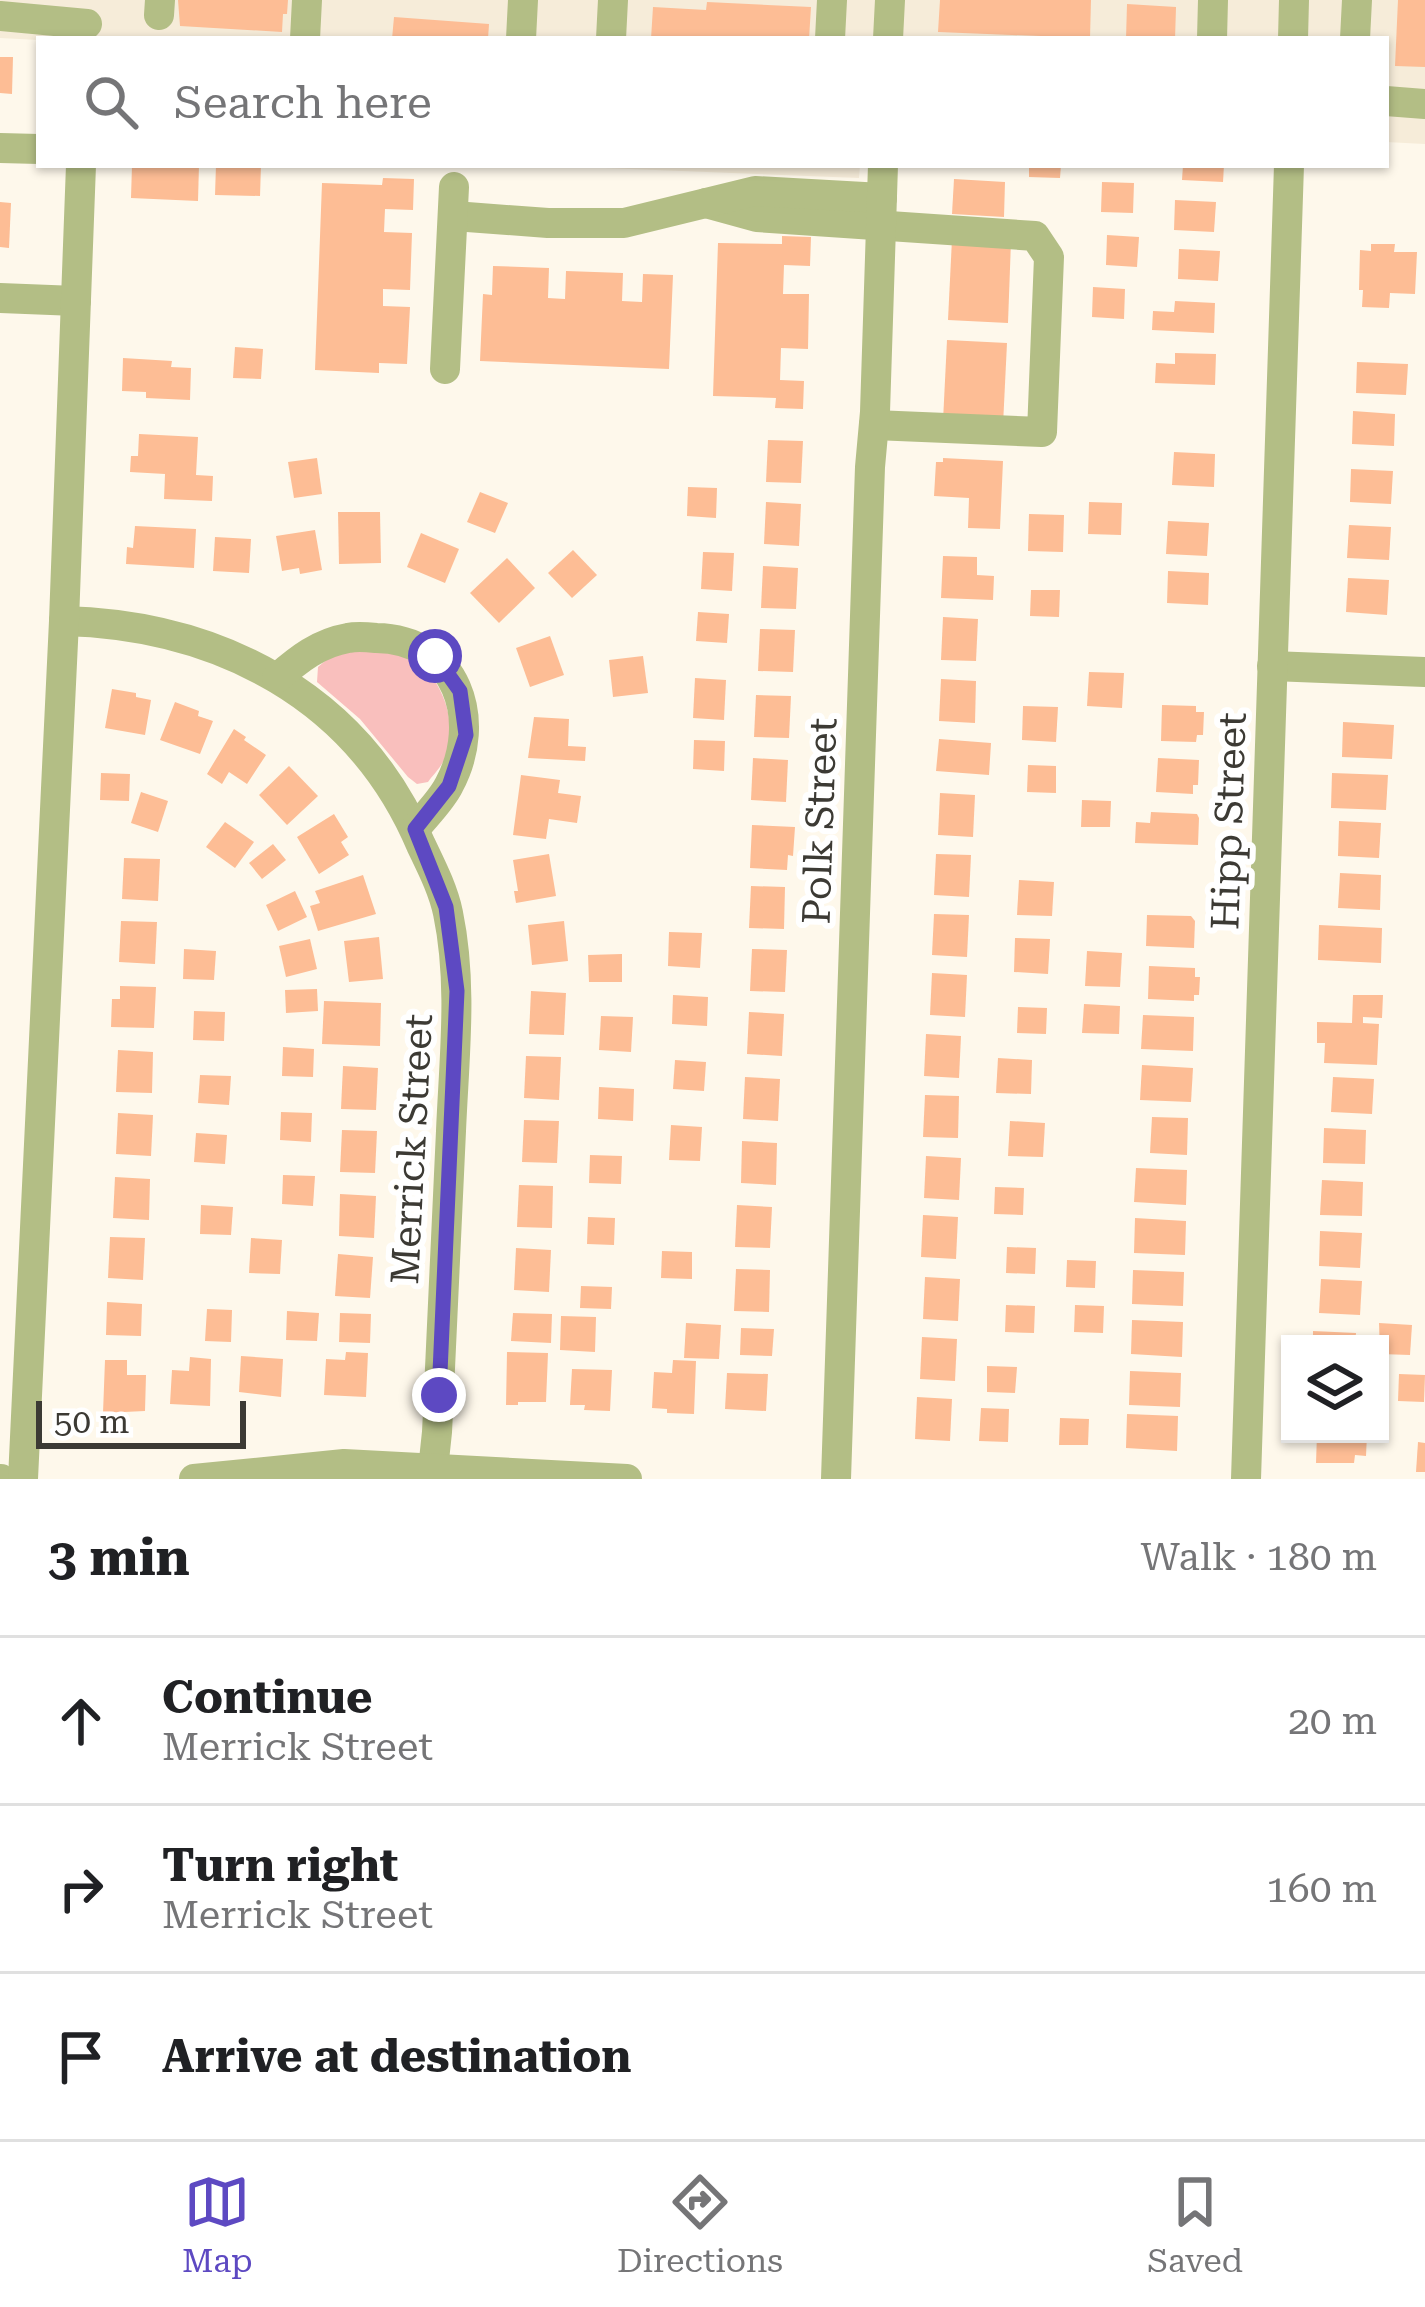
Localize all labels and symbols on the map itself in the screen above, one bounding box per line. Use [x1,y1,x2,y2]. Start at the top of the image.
route start [408,629,462,683]
street label: Hipp Street [1202,711,1256,931]
street label: Polk Street [793,717,847,925]
street label: Merrick Street [382,1013,442,1286]
route end [412,1368,466,1422]
scale bar [36,1395,246,1448]

